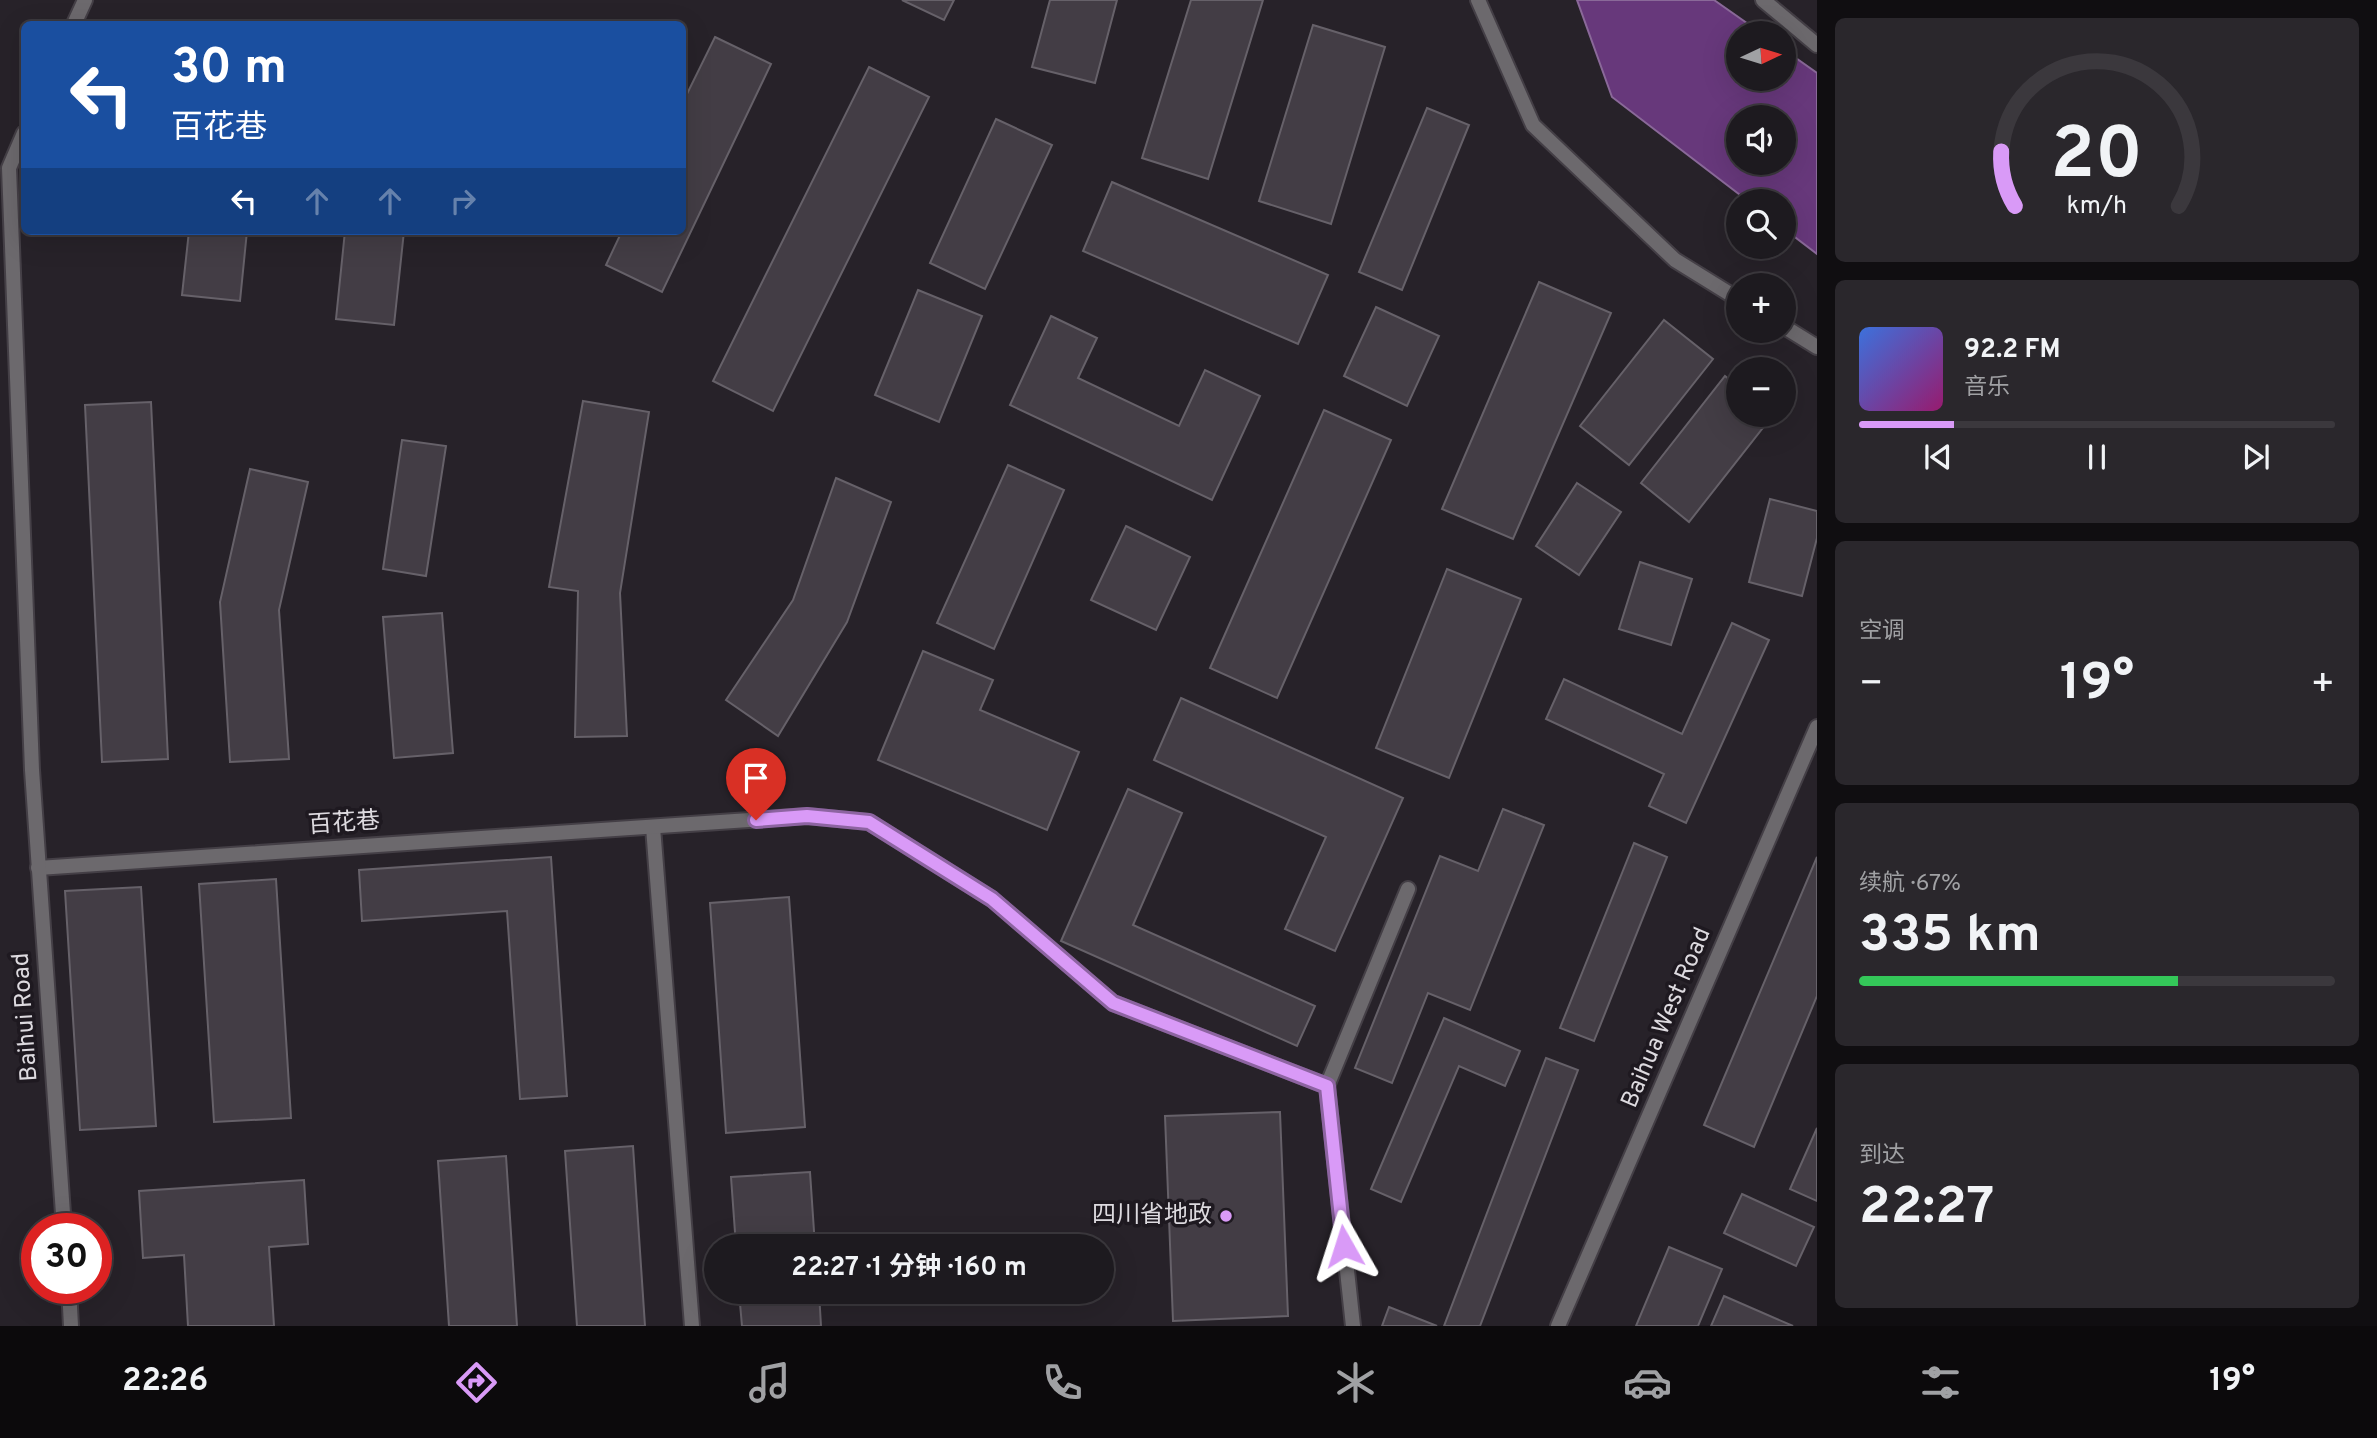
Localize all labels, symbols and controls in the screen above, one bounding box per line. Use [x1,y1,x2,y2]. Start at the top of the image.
north arrow [1726,21,1796,91]
map controls [1726,21,1796,427]
text: 30 m [171,39,287,101]
icon: left [56,49,147,140]
button: sound [1726,105,1796,175]
text: 百花巷 [171,109,267,149]
text: 20 [2051,112,2143,204]
icon: left [225,182,263,220]
icon: ahead [298,182,336,220]
icon: ahead [371,182,409,220]
icon: right [444,182,482,220]
button: search [1726,189,1796,259]
text: km/h [2067,191,2127,223]
button: + [1726,273,1796,343]
text: 92.2 FM [1964,334,2061,367]
button: − [1726,357,1796,427]
text: 音乐 [1964,374,2010,403]
icon: previous [1919,438,1957,476]
icon: pause [2078,438,2116,476]
icon: next [2237,438,2275,476]
text: 空调 [1859,618,1905,647]
text: 19° [2060,652,2134,718]
text: − [1859,661,1884,710]
text: + [2310,661,2335,710]
pin [726,748,786,820]
icon: arrive [737,759,775,797]
street label: 百花巷 [307,807,381,841]
text: 续航 · 67% [1859,870,1961,899]
text: 335 km [1859,904,2041,970]
street label: Baihua West Road [1615,923,1719,1113]
street label: Baihui Road [7,952,45,1082]
text: 到达 [1859,1142,1905,1171]
text: 22:27 [1859,1176,1994,1242]
place label: 四川省地政 [1092,1201,1212,1231]
marker: 四川省地政 [1218,1208,1234,1224]
position arrow [1307,1209,1381,1283]
speed limit sign: 30 [21,1213,112,1304]
text: 22:27 · 1 分钟 · 160 m [791,1252,1027,1285]
icon: directions [452,1358,501,1407]
icon: music [745,1358,794,1407]
icon: phone [1038,1358,1087,1407]
icon: climate [1331,1358,1380,1407]
icon: car [1623,1358,1672,1407]
icon: filters [1916,1358,1965,1407]
text: 22:26 [122,1362,208,1402]
text: 19° [2209,1362,2255,1402]

